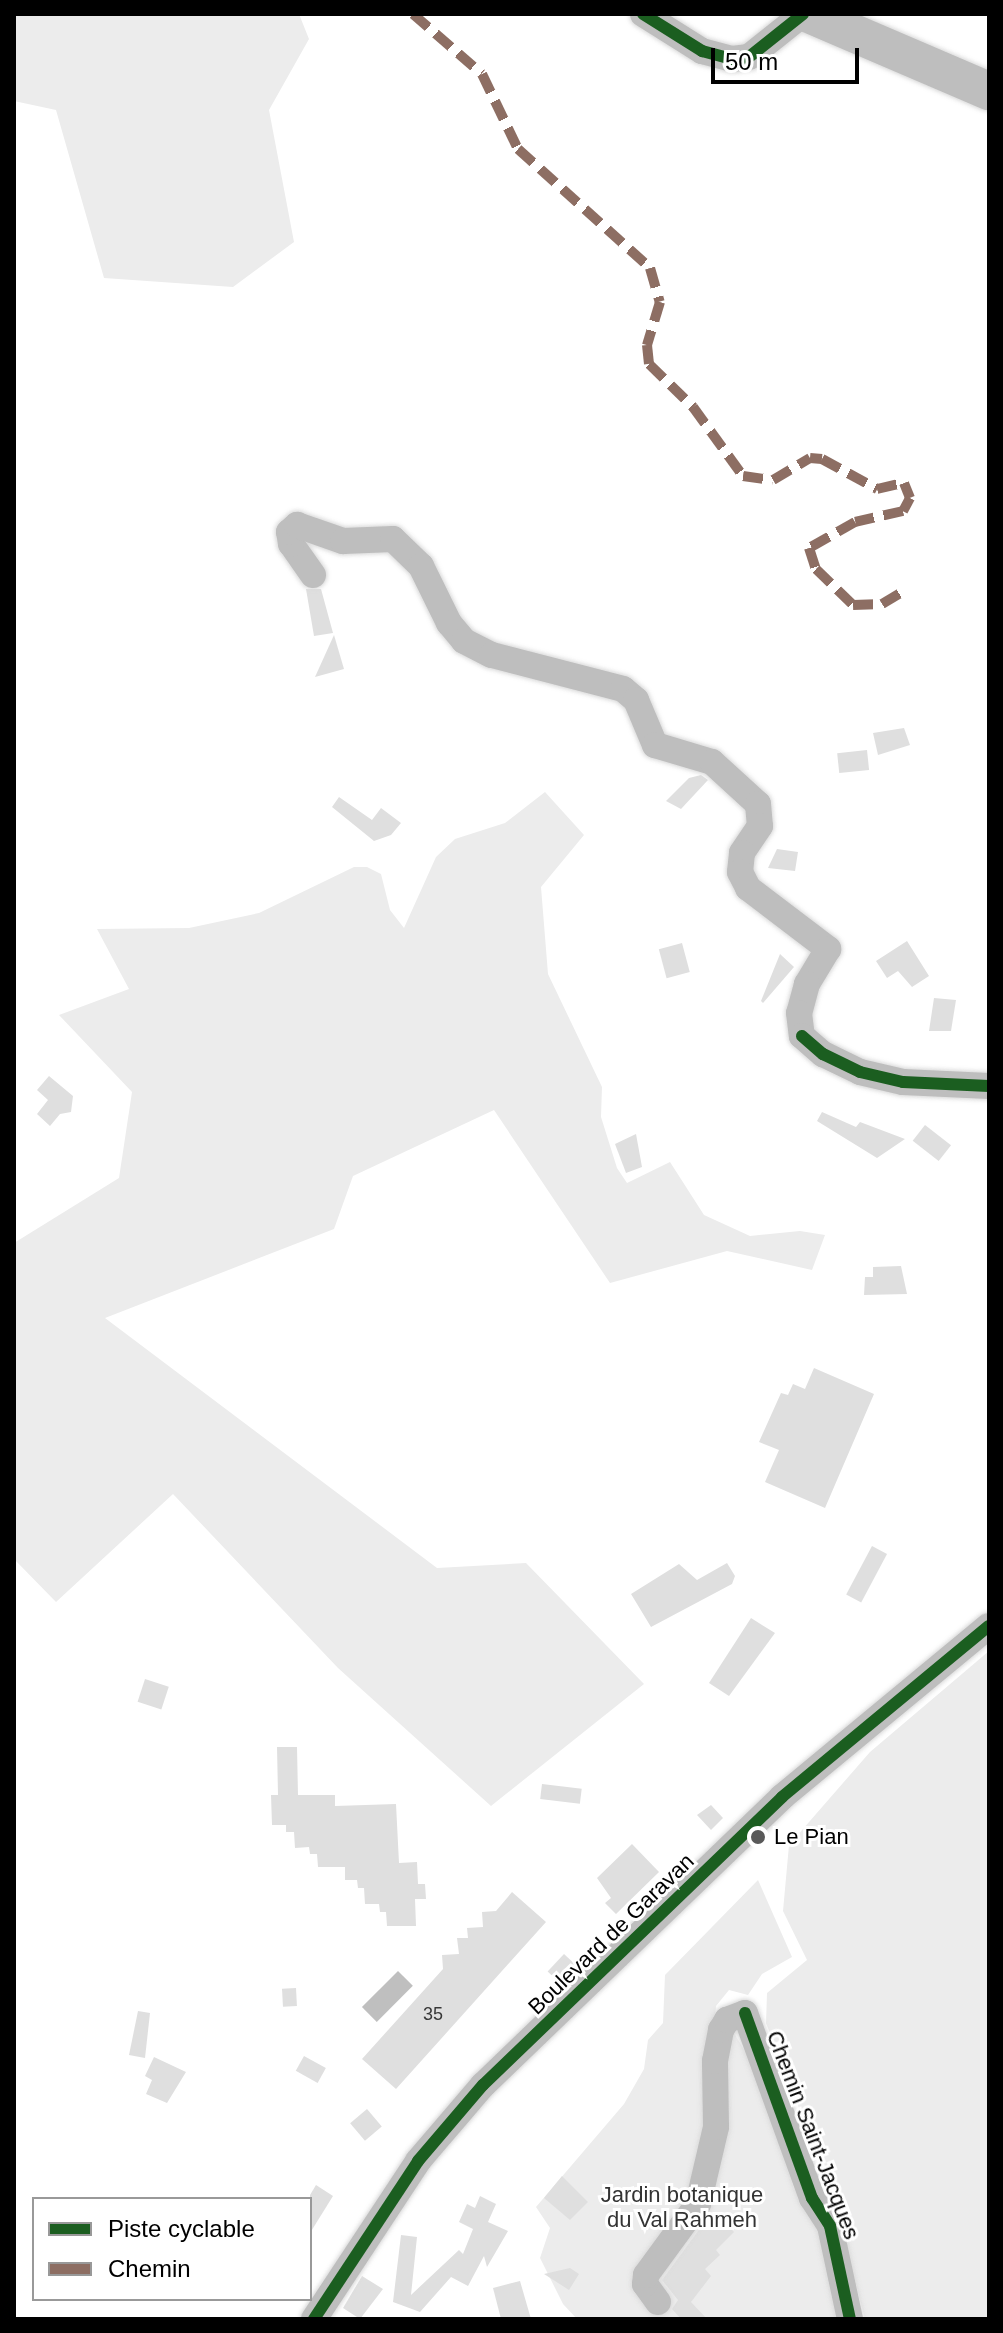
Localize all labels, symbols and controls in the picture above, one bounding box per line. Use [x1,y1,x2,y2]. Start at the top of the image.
scale bar [715,32,863,82]
text: 50 m [725,48,778,75]
place label: Le Pian [774,1824,849,1850]
marker: Le Pian [749,1828,767,1846]
street label: Boulevard de Garavan [523,1848,699,2020]
house number: 35 [423,2003,443,2025]
street label: Chemin Saint-Jacques [761,2027,865,2243]
park label: Jardin botanique du Val Rahmeh [601,2181,763,2232]
legend [32,2197,312,2301]
text: Piste cyclable [108,2215,255,2242]
text: Chemin [108,2255,191,2282]

